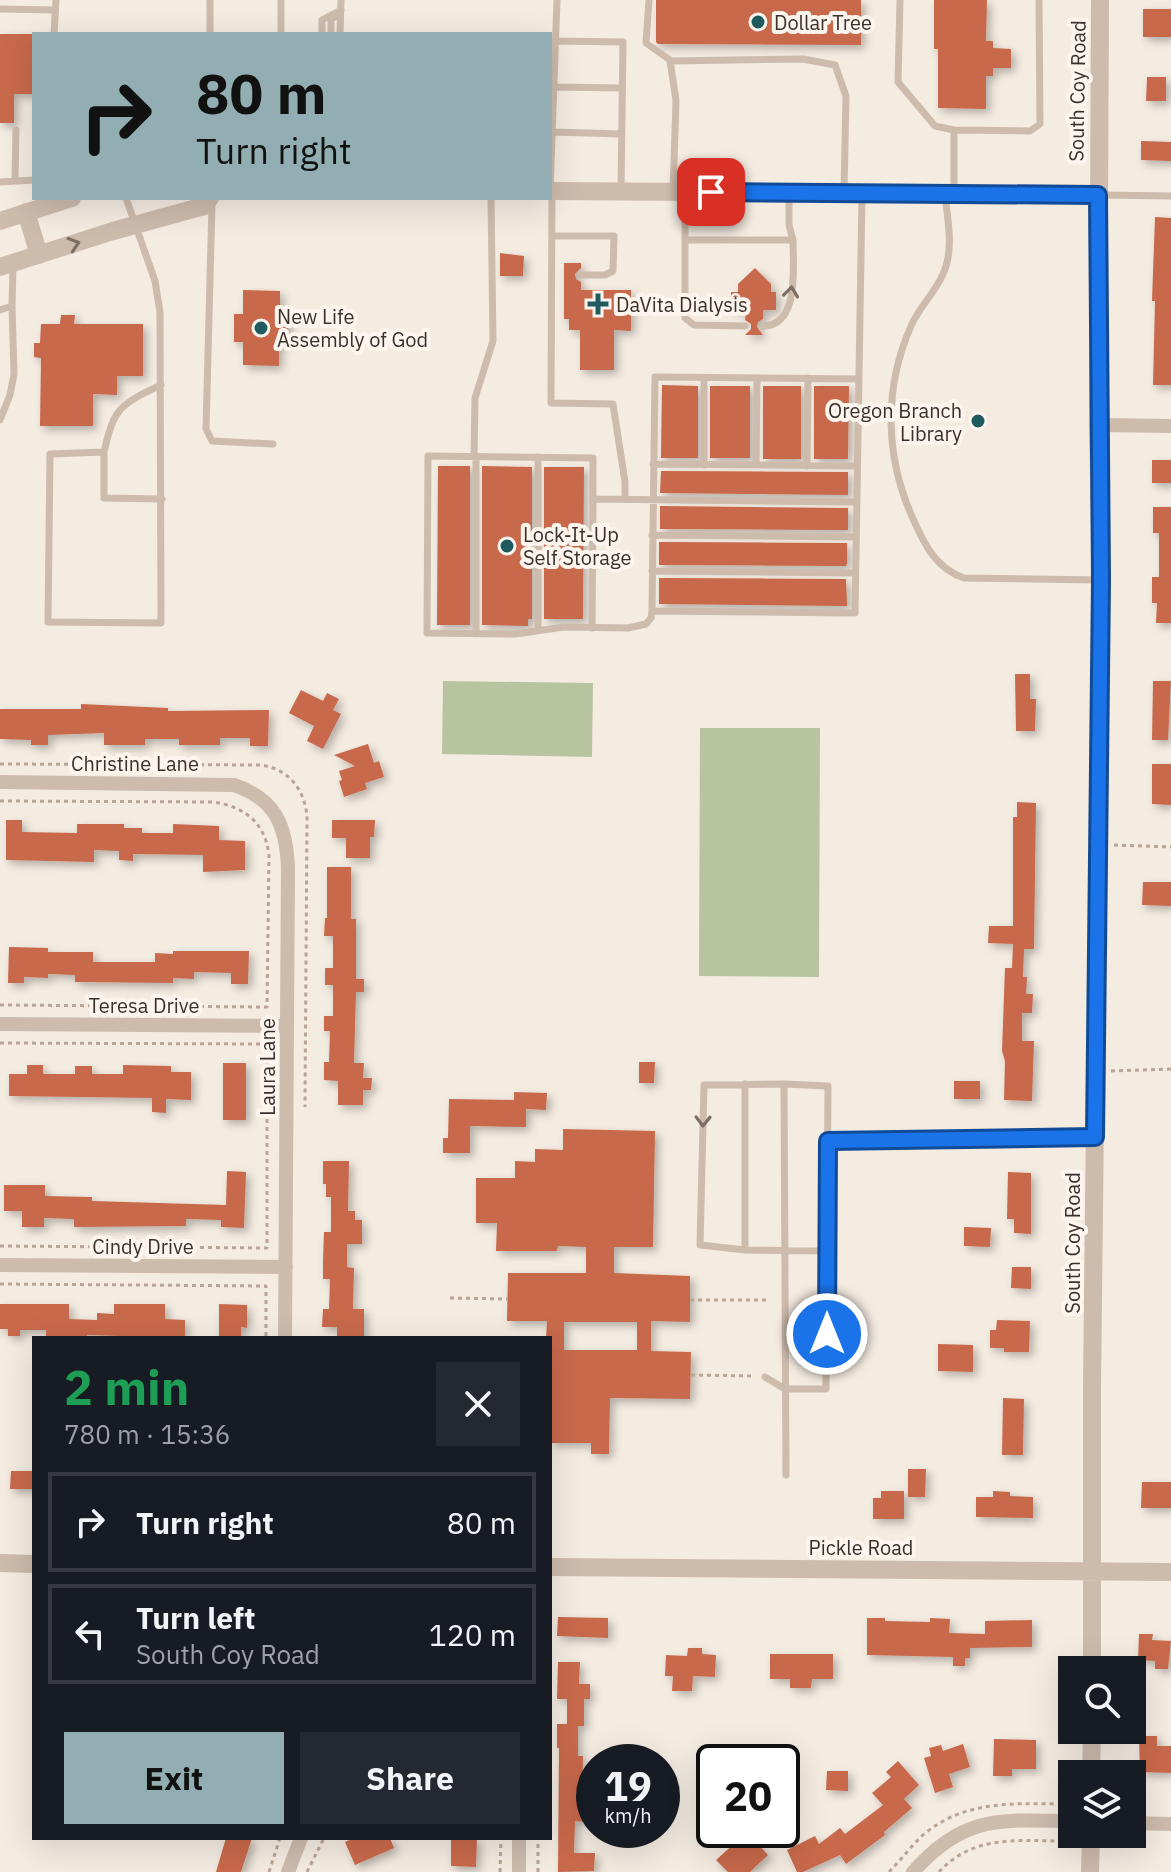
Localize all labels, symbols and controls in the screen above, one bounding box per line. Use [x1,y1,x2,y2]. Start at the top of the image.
place label: Dollar Tree [774,9,872,36]
marker: Dollar Tree [749,13,767,31]
street label: South Coy Road [1062,20,1092,162]
text: 80 m [196,57,326,129]
icon: right [64,64,168,168]
text: Turn right [196,127,352,174]
pin [677,158,745,226]
icon: arrive [689,170,733,214]
one-way arrow [67,237,81,253]
one-way arrow [782,285,799,298]
place label: DaVita Dialysis [616,291,748,318]
marker: DaVita Dialysis [587,293,609,315]
place label: New Life Assembly of God [277,303,428,353]
marker: New Life Assembly of God [252,319,270,337]
place label: Oregon Branch Library [828,397,962,447]
marker: Oregon Branch Library [969,412,987,430]
place label: Lock-It-Up Self Storage [523,521,631,571]
marker: Lock-It-Up Self Storage [498,537,516,555]
street label: Christine Lane [71,750,199,777]
street label: Teresa Drive [89,992,199,1019]
street label: Laura Lane [254,1018,281,1116]
one-way arrow [694,1115,712,1128]
street label: South Coy Road [1059,1172,1086,1314]
street label: Cindy Drive [92,1233,194,1260]
position arrow [785,1292,869,1376]
text: 2 min [64,1356,189,1418]
button: close [436,1362,520,1446]
text: 780 m · 15:36 [64,1417,230,1451]
icon: right [68,1500,112,1544]
text: Turn right [136,1503,274,1542]
text: 80 m [447,1503,516,1542]
street label: Pickle Road [809,1534,913,1561]
text: Turn left [136,1598,255,1637]
icon: left [68,1612,112,1656]
text: 120 m [429,1615,516,1654]
text: South Coy Road [136,1637,320,1671]
map controls [1058,1656,1146,1848]
button: search [1058,1656,1146,1744]
button: Exit [64,1732,284,1824]
button: Share [300,1732,520,1824]
speed limit sign: 20 [696,1744,800,1848]
text: 19 [604,1760,652,1812]
button: layers [1058,1760,1146,1848]
text: km/h [604,1802,652,1829]

